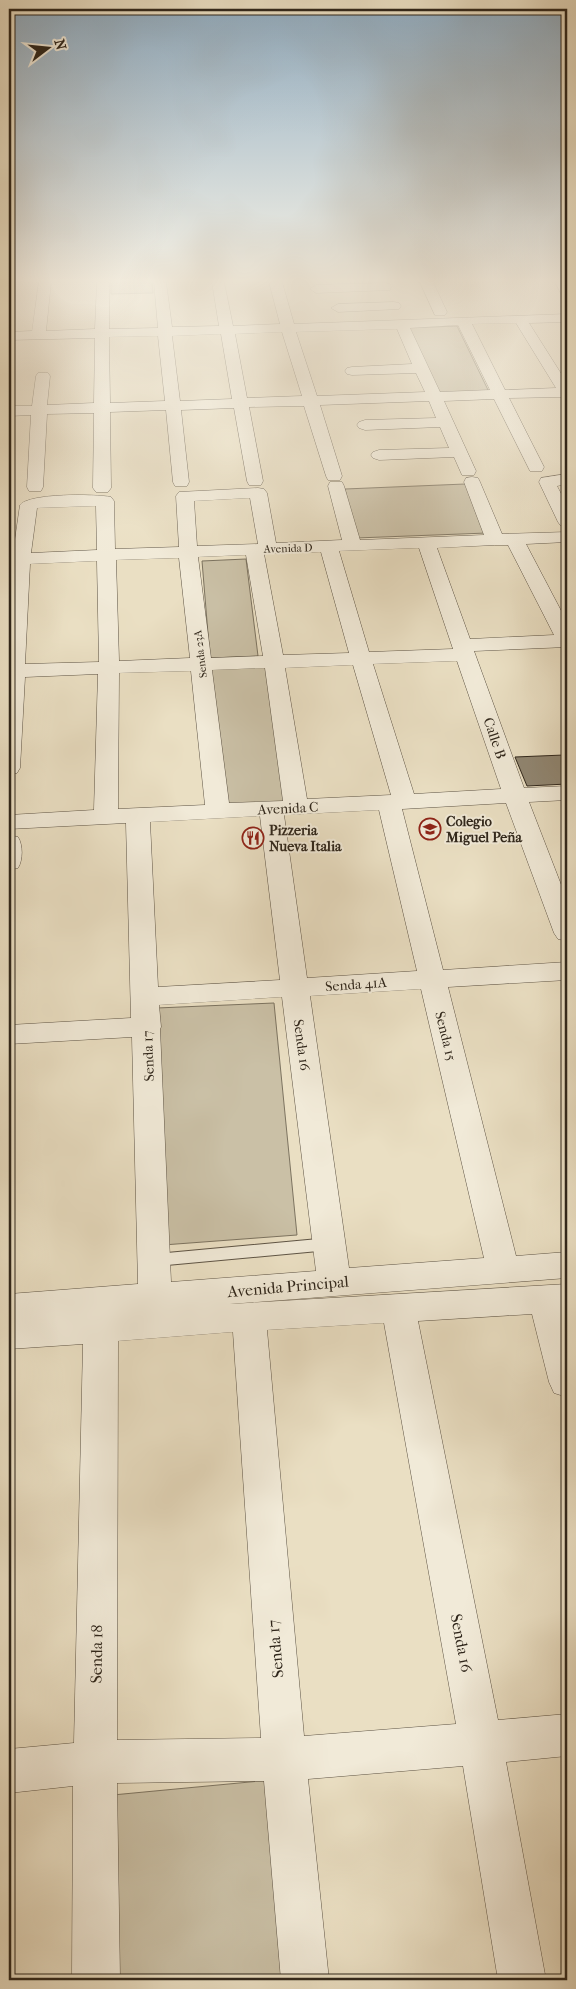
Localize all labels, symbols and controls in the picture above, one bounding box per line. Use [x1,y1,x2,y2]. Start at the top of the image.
north arrow [22,22,72,72]
text: N [50,37,70,52]
street label: Avenida D [262,541,313,556]
street label: Senda 23A [191,628,210,679]
street label: Calle B [480,715,509,761]
street label: Avenida C [256,798,319,819]
place label: Colegio Miguel Peña [445,813,522,846]
school or university icon: Colegio Miguel Peña [418,817,442,841]
place label: Pizzeria Nueva Italia [269,822,342,855]
restaurant icon: Pizzeria Nueva Italia [241,826,265,850]
street label: Senda 41A [325,974,388,995]
street label: Senda 15 [431,1010,460,1063]
street label: Senda 16 [289,1018,314,1072]
street label: Senda 17 [139,1030,158,1082]
street label: Avenida Principal [226,1272,350,1301]
street label: Senda 16 [447,1612,477,1674]
street label: Senda 17 [263,1619,288,1679]
street label: Senda 18 [86,1625,107,1684]

